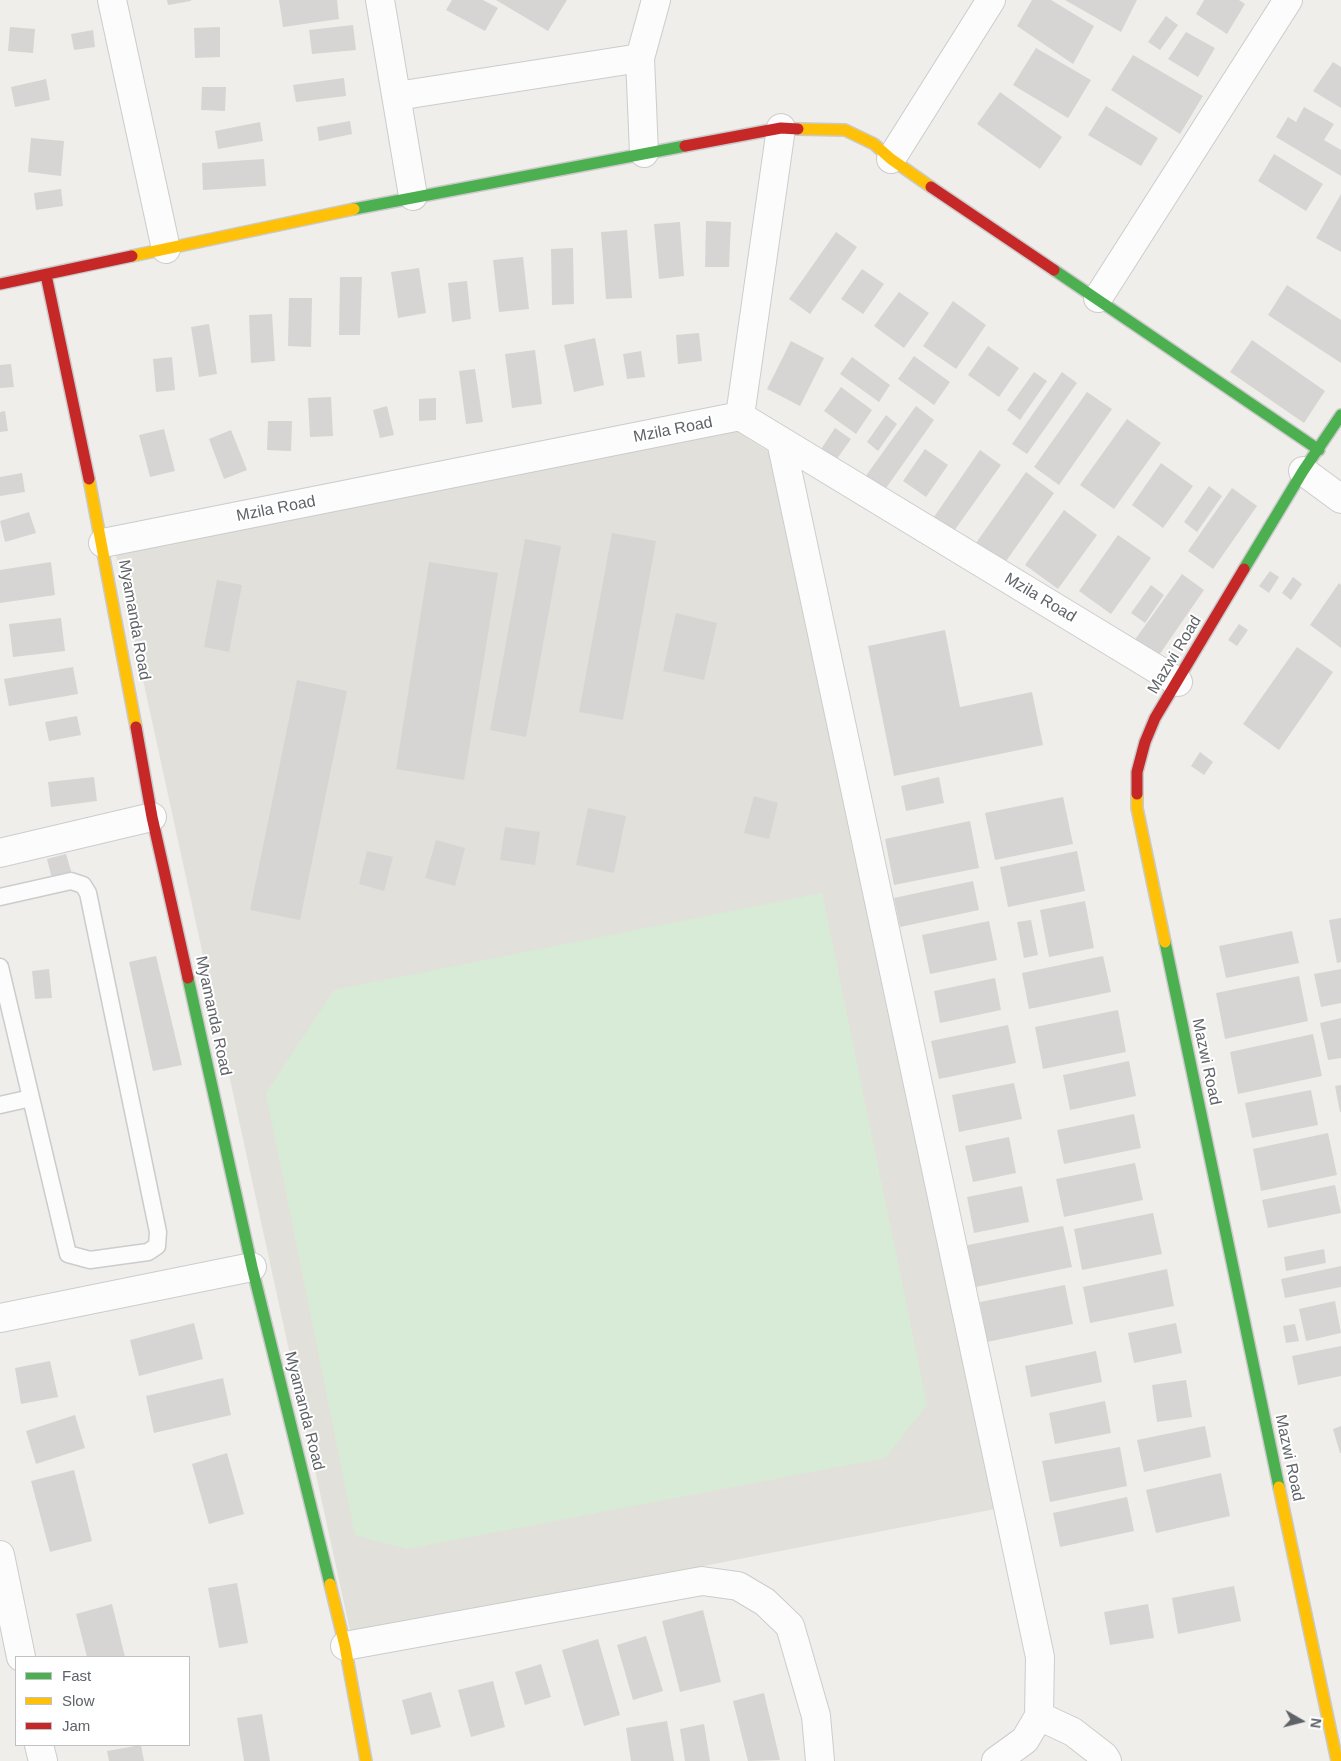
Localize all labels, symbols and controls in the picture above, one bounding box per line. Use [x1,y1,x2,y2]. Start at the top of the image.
street label: Mzila Road [632,413,714,447]
street label: Mzila Road [235,492,317,526]
street label: Myamanda Road [114,558,154,682]
street label: Mzila Road [1001,569,1079,627]
street label: Mazwi Road [1144,612,1206,698]
street label: Myamanda Road [191,954,235,1078]
street label: Mazwi Road [1187,1017,1225,1107]
street label: Myamanda Road [280,1350,328,1472]
street label: Mazwi Road [1270,1413,1308,1503]
legend [15,1656,190,1746]
text: Fast [62,1667,91,1684]
text: Slow [62,1692,95,1709]
north arrow [1276,1696,1326,1746]
text: Jam [62,1717,90,1734]
text: N [1307,1717,1324,1729]

